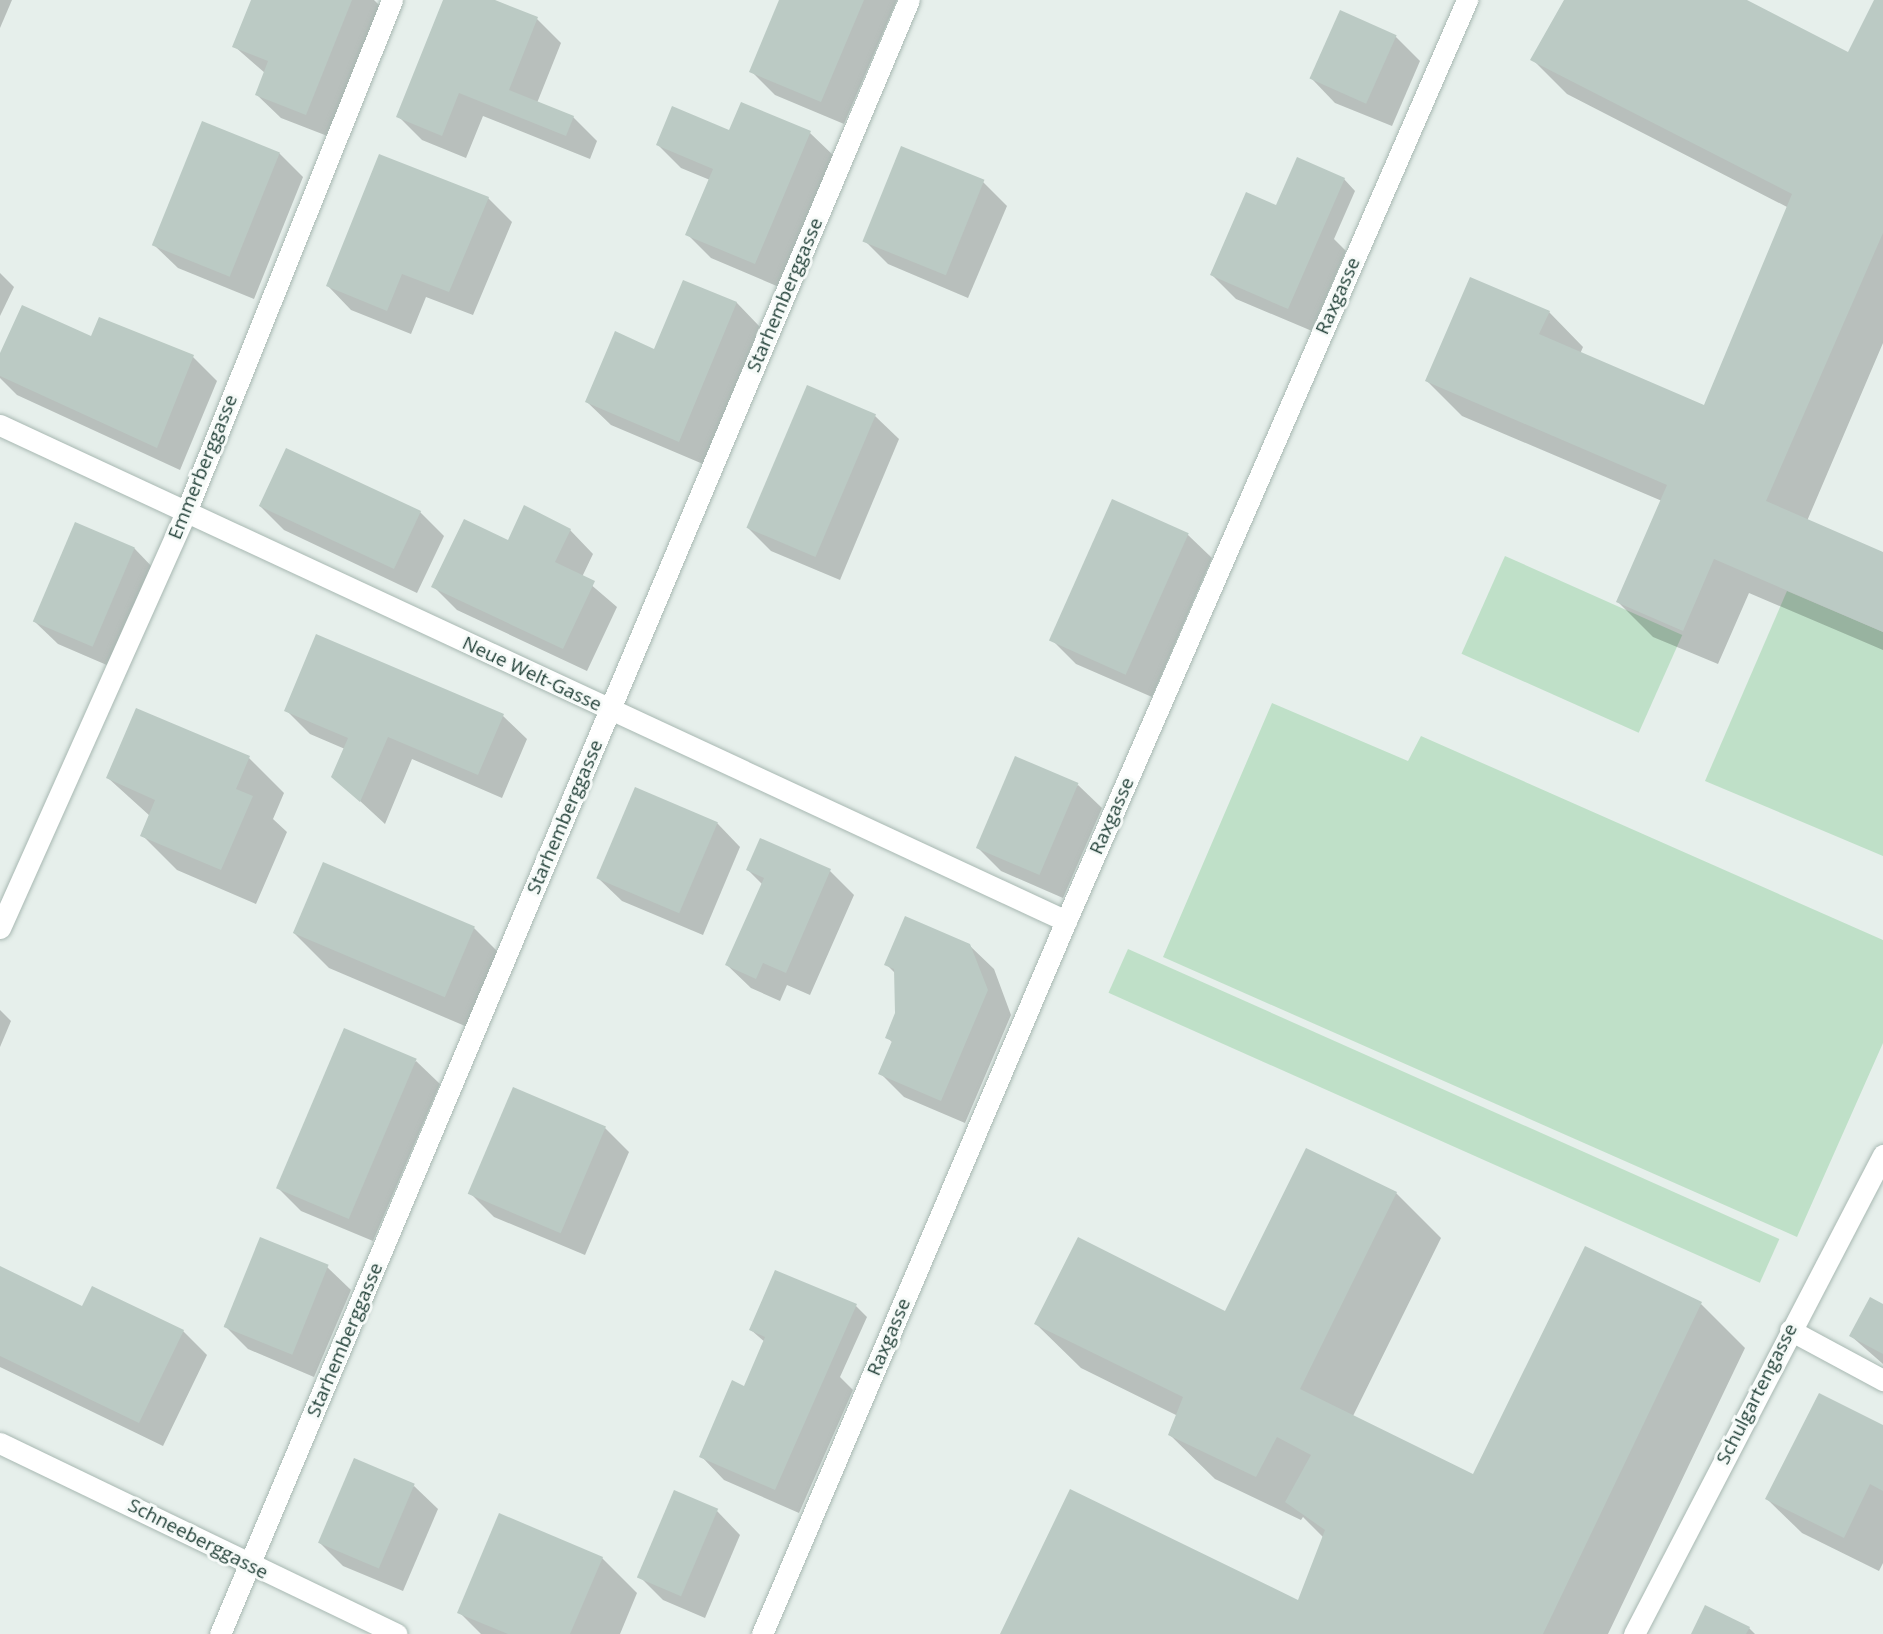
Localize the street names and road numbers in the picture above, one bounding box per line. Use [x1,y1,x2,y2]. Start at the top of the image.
street label: Starhemberggasse [742,214,828,376]
street label: Raxgasse [1311,254,1365,338]
street label: Emmerberggasse [164,391,242,543]
street label: Neue Welt-Gasse [459,632,605,716]
street label: Starhemberggasse [522,736,608,898]
street label: Raxgasse [1085,774,1139,858]
street label: Starhemberggasse [302,1259,388,1421]
street label: Raxgasse [863,1295,915,1379]
street label: Schulgartengasse [1712,1320,1802,1468]
street label: Schneeberggasse [124,1494,272,1584]

